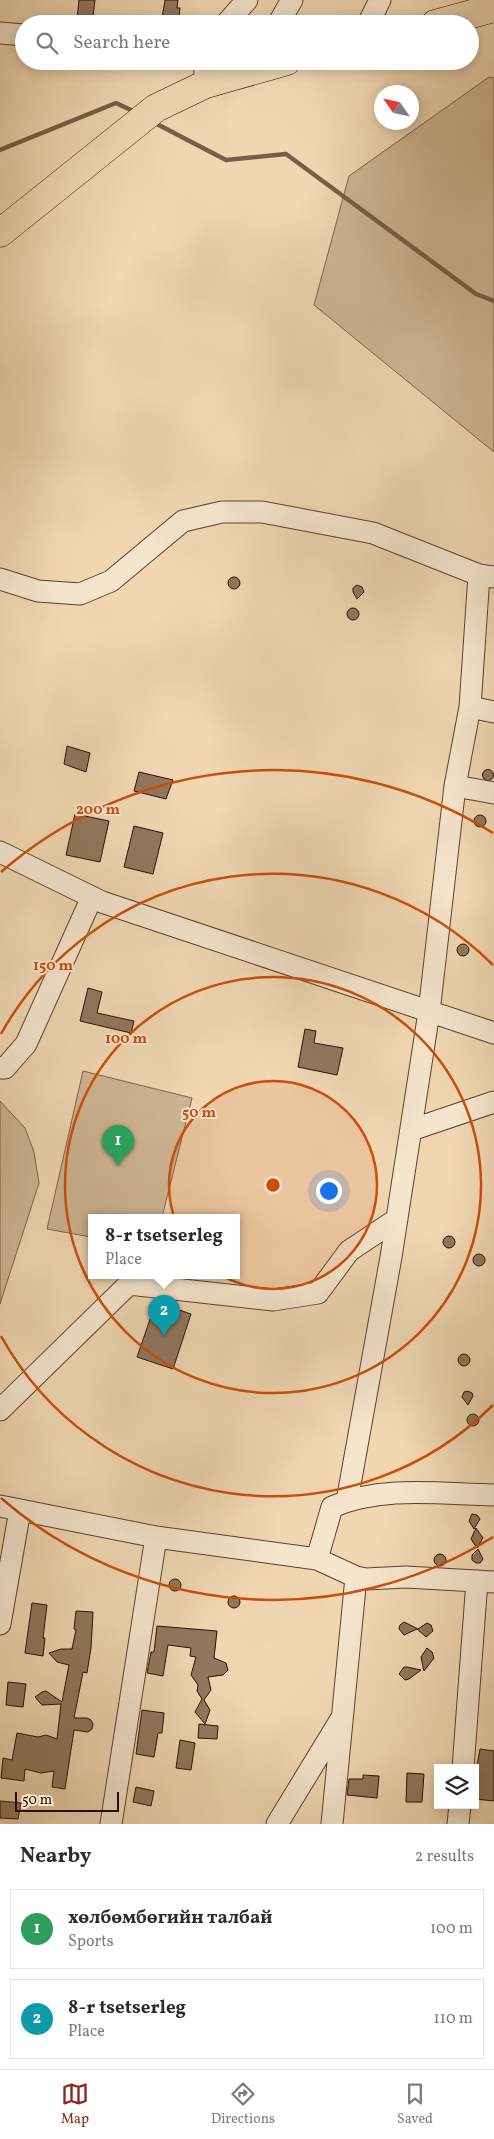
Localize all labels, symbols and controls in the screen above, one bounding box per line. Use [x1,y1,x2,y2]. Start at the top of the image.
search box [15,15,479,70]
icon: search [33,29,61,57]
text: Search here [73,30,170,56]
north arrow [374,85,419,130]
text: 200 m [76,800,120,821]
text: 150 m [33,956,73,977]
text: 100 m [105,1029,148,1050]
text: 50 m [182,1103,216,1124]
pin: 1 [102,1125,134,1166]
centre of rings [264,1176,282,1194]
your location [316,1178,342,1204]
popup [88,1214,240,1279]
text: 8-r tsetserleg [105,1223,223,1249]
text: Place [105,1249,142,1271]
pin: 2 [148,1295,180,1336]
map controls [434,1764,479,1809]
button: layers [434,1764,479,1809]
scale bar [15,1789,119,1812]
text: 50 m [22,1791,52,1810]
text: Nearby [20,1842,91,1871]
text: 2 results [415,1846,474,1868]
text: хөлбөмбөгийн талбай [68,1905,272,1931]
text: 1 [34,1918,40,1940]
text: 100 m [430,1918,473,1940]
text: Sports [68,1931,114,1953]
text: 8-r tsetserleg [68,1995,186,2021]
text: 2 [33,2008,41,2030]
text: 110 m [434,2008,473,2030]
text: Place [68,2021,105,2043]
tab: Map [61,2080,89,2129]
tab: Directions [211,2080,275,2129]
tab: Saved [397,2080,433,2129]

